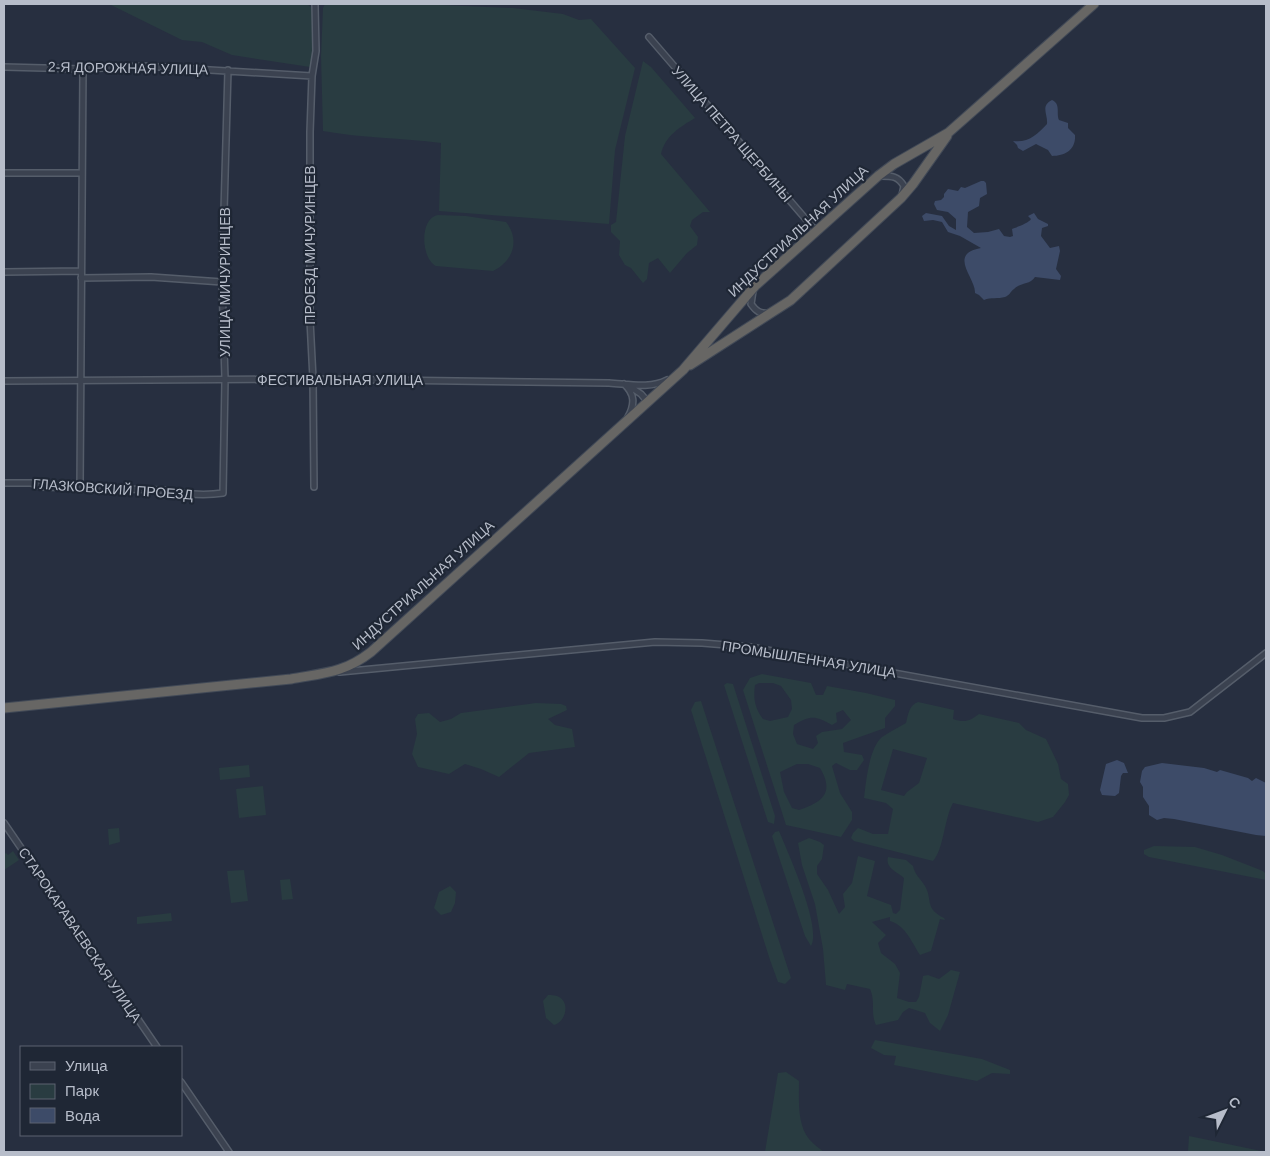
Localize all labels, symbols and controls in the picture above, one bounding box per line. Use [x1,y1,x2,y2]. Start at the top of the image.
street label: 2-Я ДОРОЖНАЯ УЛИЦА [48,59,209,77]
street label: УЛИЦА ПЕТРА ЩЕРБИНЫ [669,63,795,205]
street label: ИНДУСТРИАЛЬНАЯ УЛИЦА [725,162,872,300]
street label: ПРОЕЗД МИЧУРИНЦЕВ [302,165,318,325]
street label: УЛИЦА МИЧУРИНЦЕВ [217,207,233,357]
street label: ФЕСТИВАЛЬНАЯ УЛИЦА [257,372,424,388]
street label: ГЛАЗКОВСКИЙ ПРОЕЗД [32,474,194,503]
street label: ИНДУСТРИАЛЬНАЯ УЛИЦА [349,517,498,653]
street label: ПРОМЫШЛЕННАЯ УЛИЦА [721,637,898,681]
street label: СТАРОКАРАВАЕВСКАЯ УЛИЦА [15,844,145,1026]
legend [20,1046,182,1136]
text: Улица [65,1057,108,1074]
text: Парк [65,1082,99,1099]
north arrow [1200,1086,1250,1136]
text: С [1225,1093,1244,1111]
text: Вода [65,1107,101,1124]

